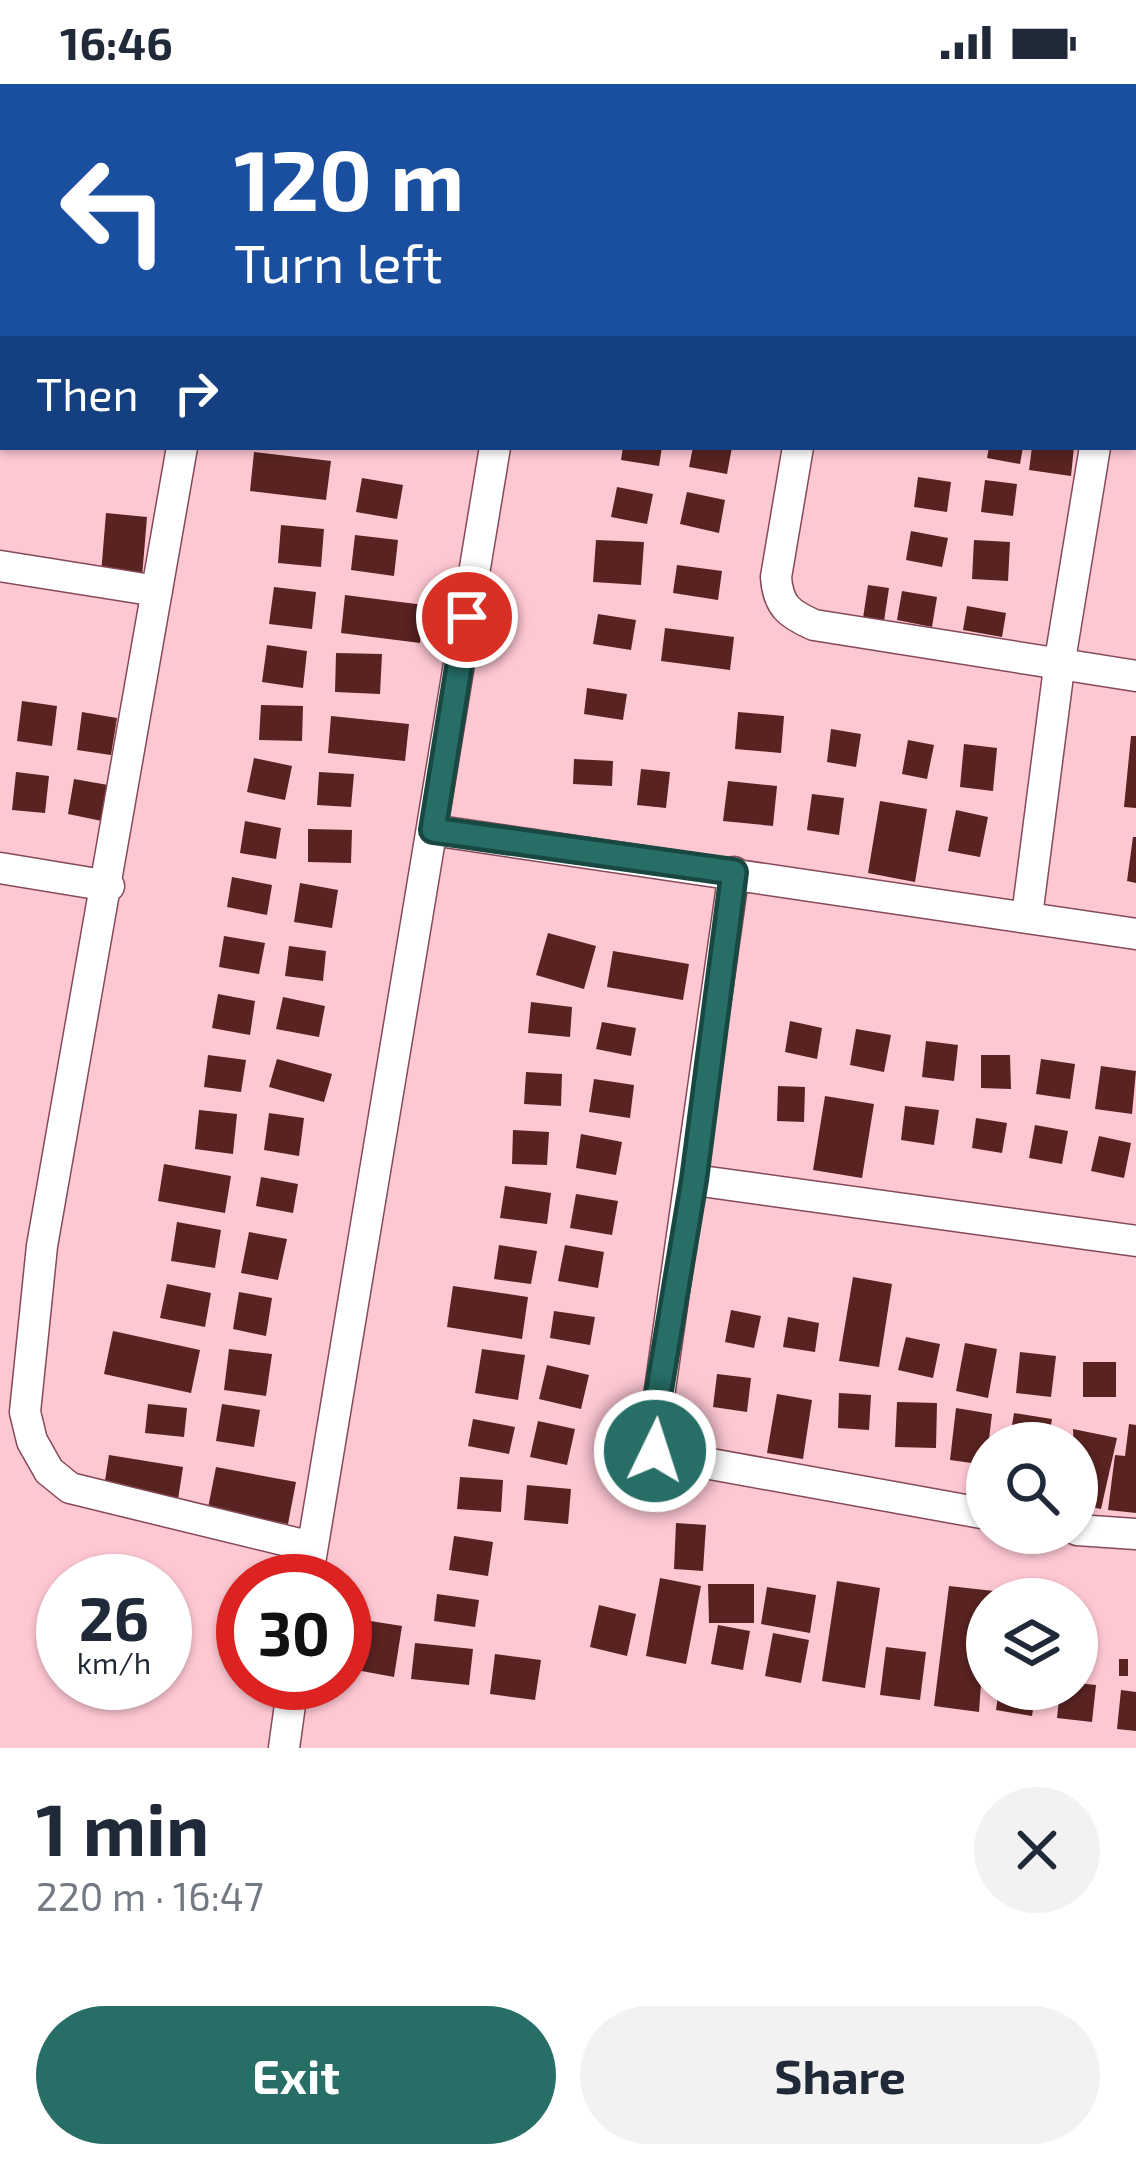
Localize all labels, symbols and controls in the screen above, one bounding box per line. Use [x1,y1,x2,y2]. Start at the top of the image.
text: 16:46 [60,15,173,69]
text: 120 m [234,127,464,228]
icon: left [36,132,192,288]
text: Turn left [234,229,443,294]
icon: right [163,360,229,426]
text: Then [36,366,139,420]
pin [416,566,518,668]
icon: arrive [434,584,500,650]
position arrow [592,1388,718,1514]
map controls [966,1422,1098,1710]
button: search [966,1422,1098,1554]
speed limit sign: 30 [216,1554,372,1710]
button: layers [966,1578,1098,1710]
text: 26 [79,1581,149,1653]
text: km/h [77,1644,151,1680]
text: 1 min [36,1784,209,1870]
button: close [974,1787,1100,1913]
text: 220 m · 16:47 [36,1872,264,1919]
button: Exit [36,2006,556,2144]
button: Share [580,2006,1100,2144]

